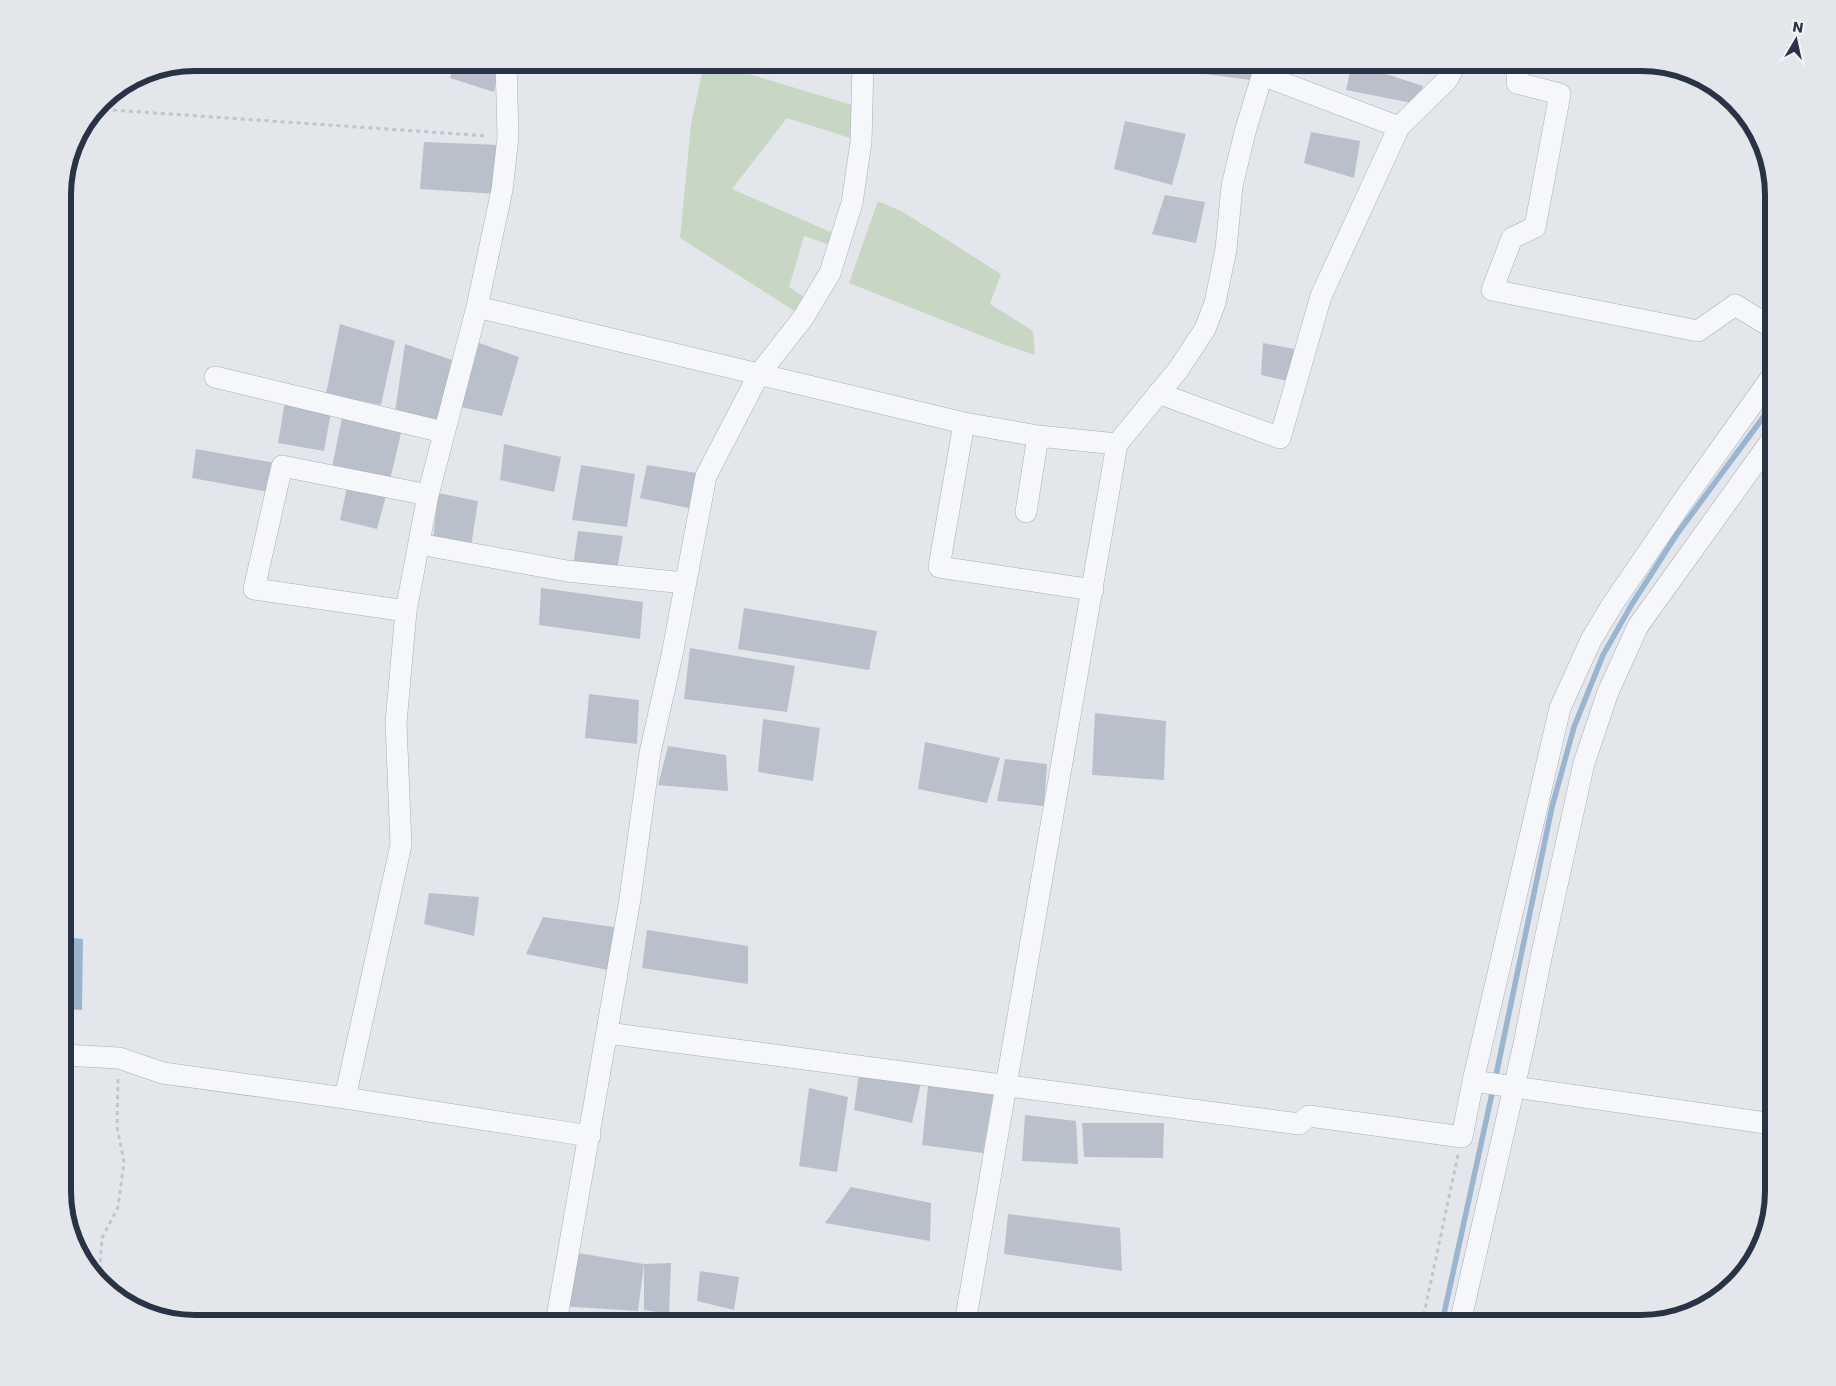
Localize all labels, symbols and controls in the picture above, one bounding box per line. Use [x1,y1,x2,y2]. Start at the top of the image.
north arrow [1771,15,1821,65]
text: N [1791,16,1805,38]

